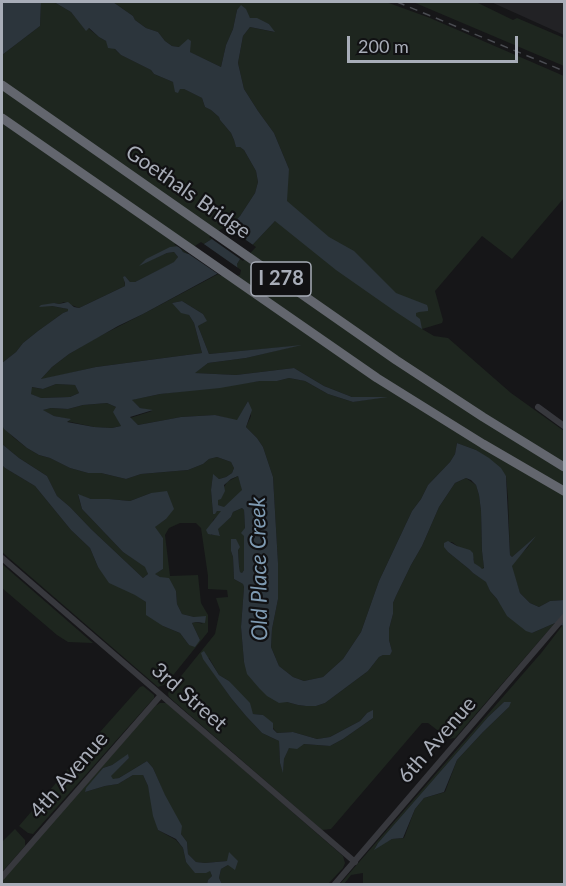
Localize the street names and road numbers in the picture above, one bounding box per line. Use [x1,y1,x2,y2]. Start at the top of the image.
street label: Goethals Bridge [121,140,255,244]
road number: I 278 [251,262,311,296]
street label: 3rd Street [146,657,232,737]
street label: 6th Avenue [393,692,481,788]
street label: 4th Avenue [25,727,113,823]

